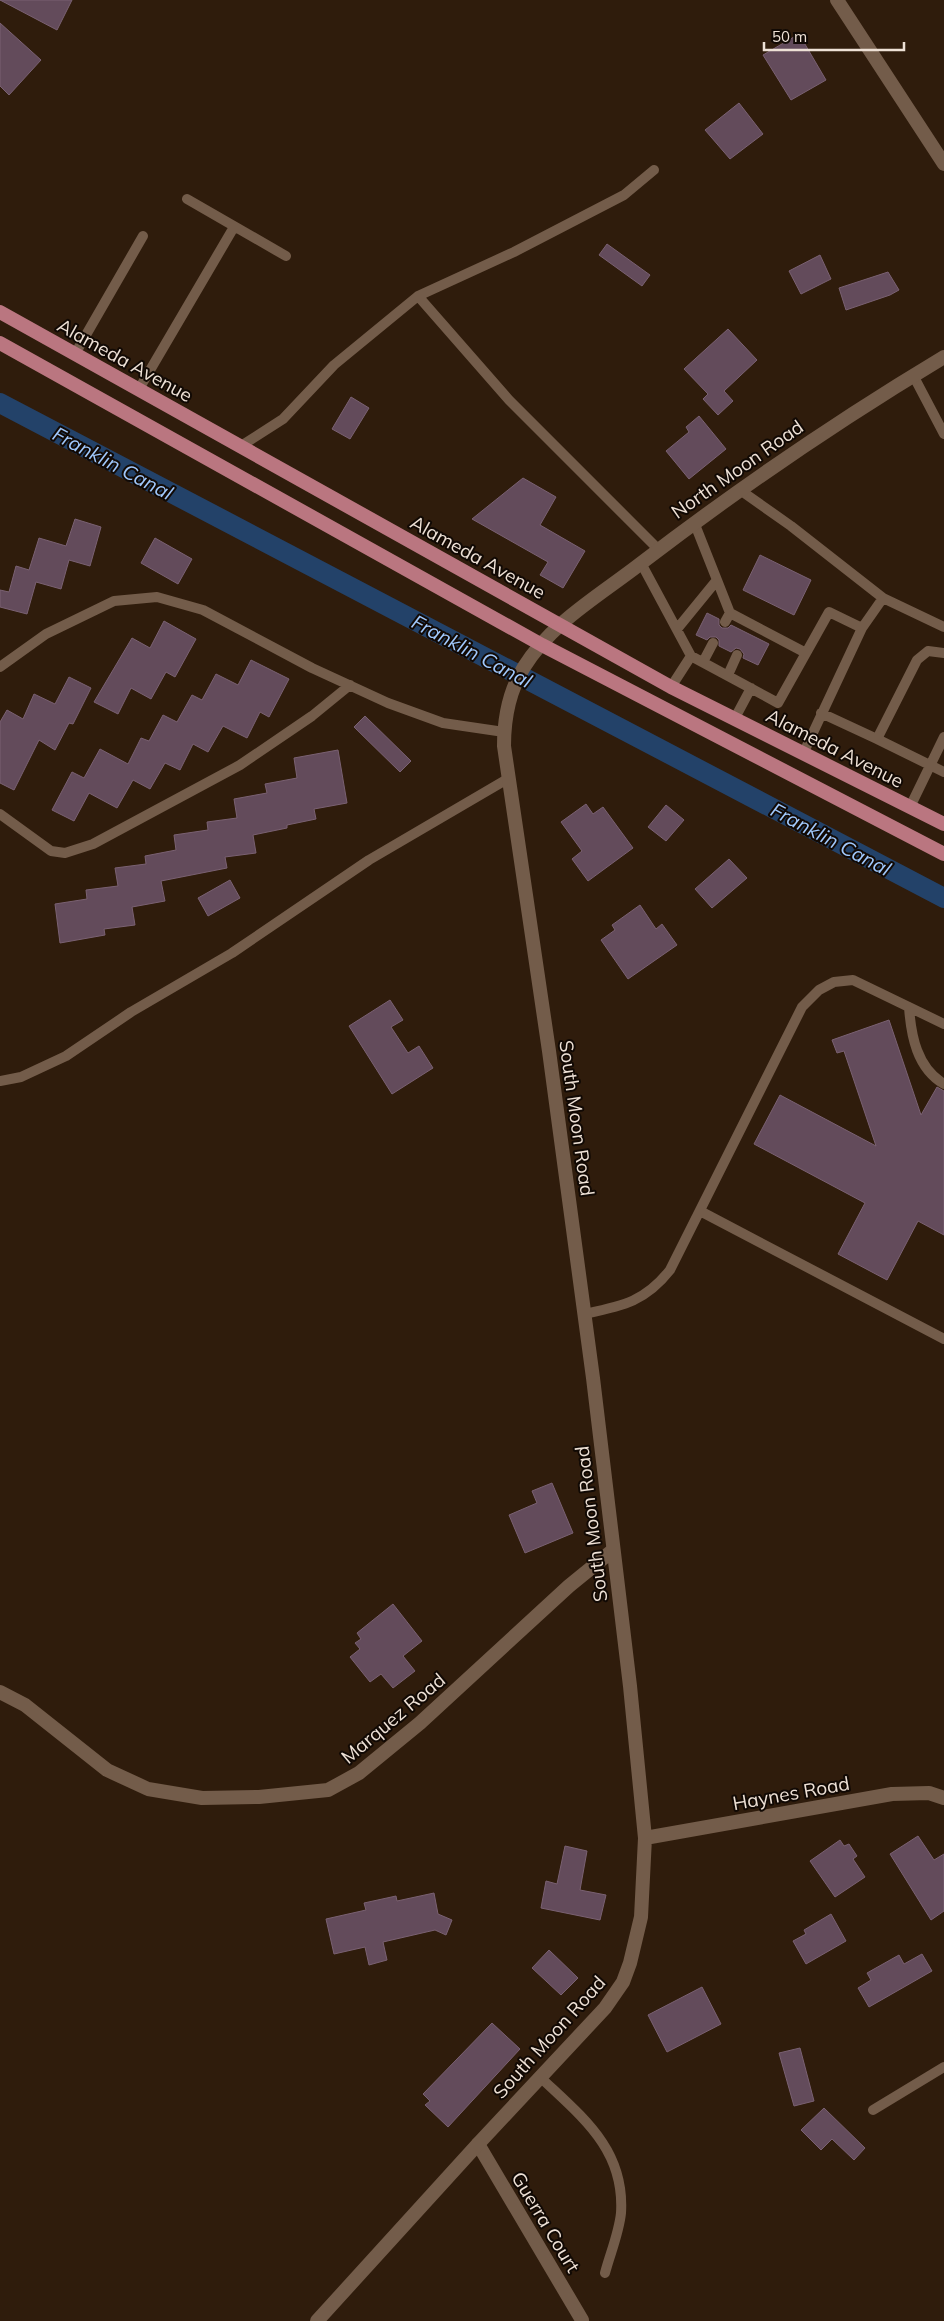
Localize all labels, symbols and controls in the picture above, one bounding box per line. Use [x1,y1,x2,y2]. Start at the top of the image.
scale bar [764,20,904,52]
text: 50 m [772,27,807,46]
street label: Alameda Avenue [53,313,197,407]
street label: North Moon Road [666,414,808,524]
water label: Franklin Canal [49,421,178,505]
street label: Alameda Avenue [406,510,550,604]
water label: Franklin Canal [408,609,537,693]
street label: Alameda Avenue [762,703,908,793]
water label: Franklin Canal [767,797,896,881]
street label: South Moon Road [554,1039,600,1197]
street label: South Moon Road [570,1445,612,1603]
street label: Marquez Road [336,1667,450,1769]
street label: Haynes Road [731,1771,851,1815]
street label: South Moon Road [488,1971,610,2103]
street label: Guerra Court [506,2167,586,2277]

